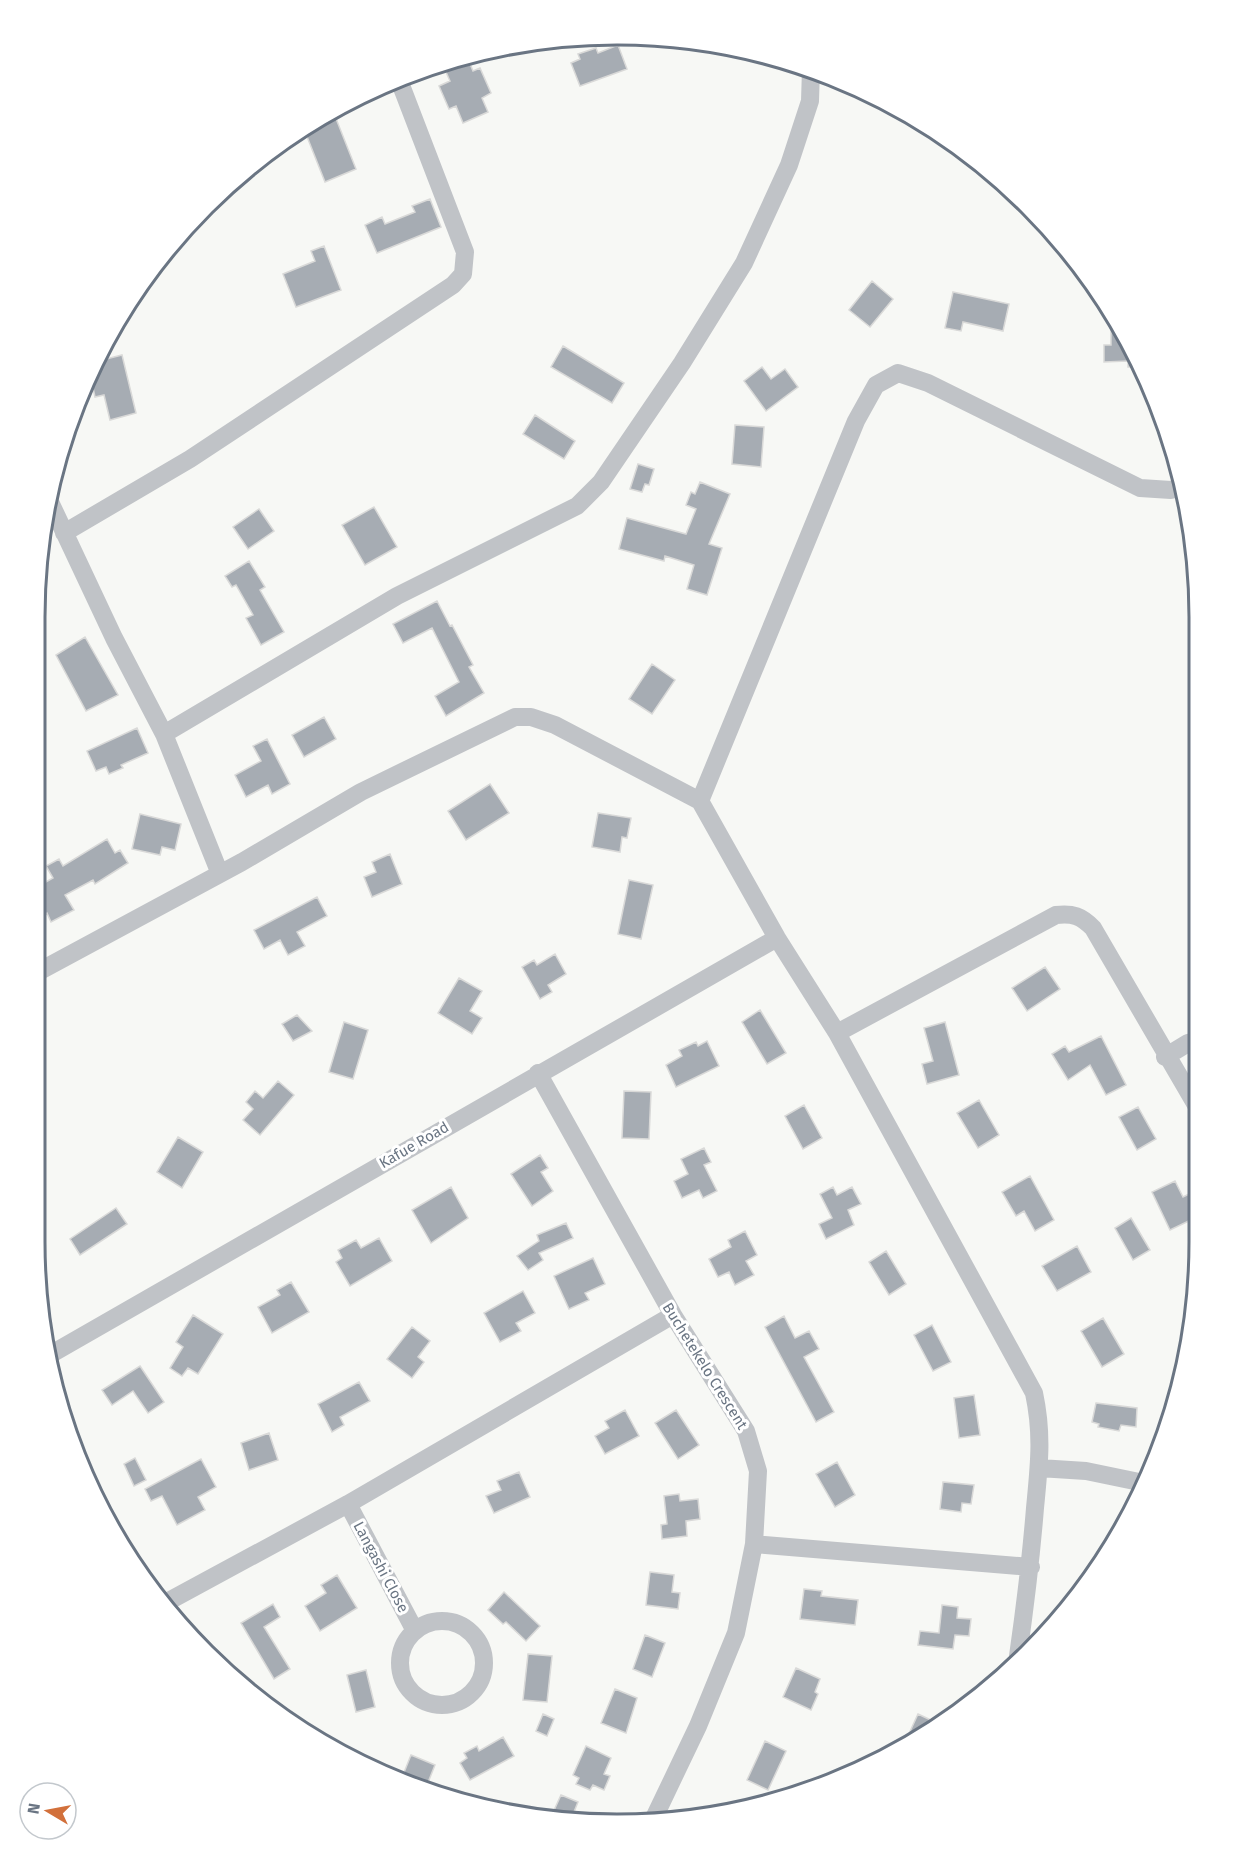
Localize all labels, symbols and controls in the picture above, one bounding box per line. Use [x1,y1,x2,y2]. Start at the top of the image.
street label: Kafue Road [376,1118,452,1172]
street label: Buchetekelo Crescent [659,1299,752,1433]
street label: Langashi Close [350,1518,412,1616]
north arrow [18,1781,78,1841]
text: N [23,1802,44,1815]

